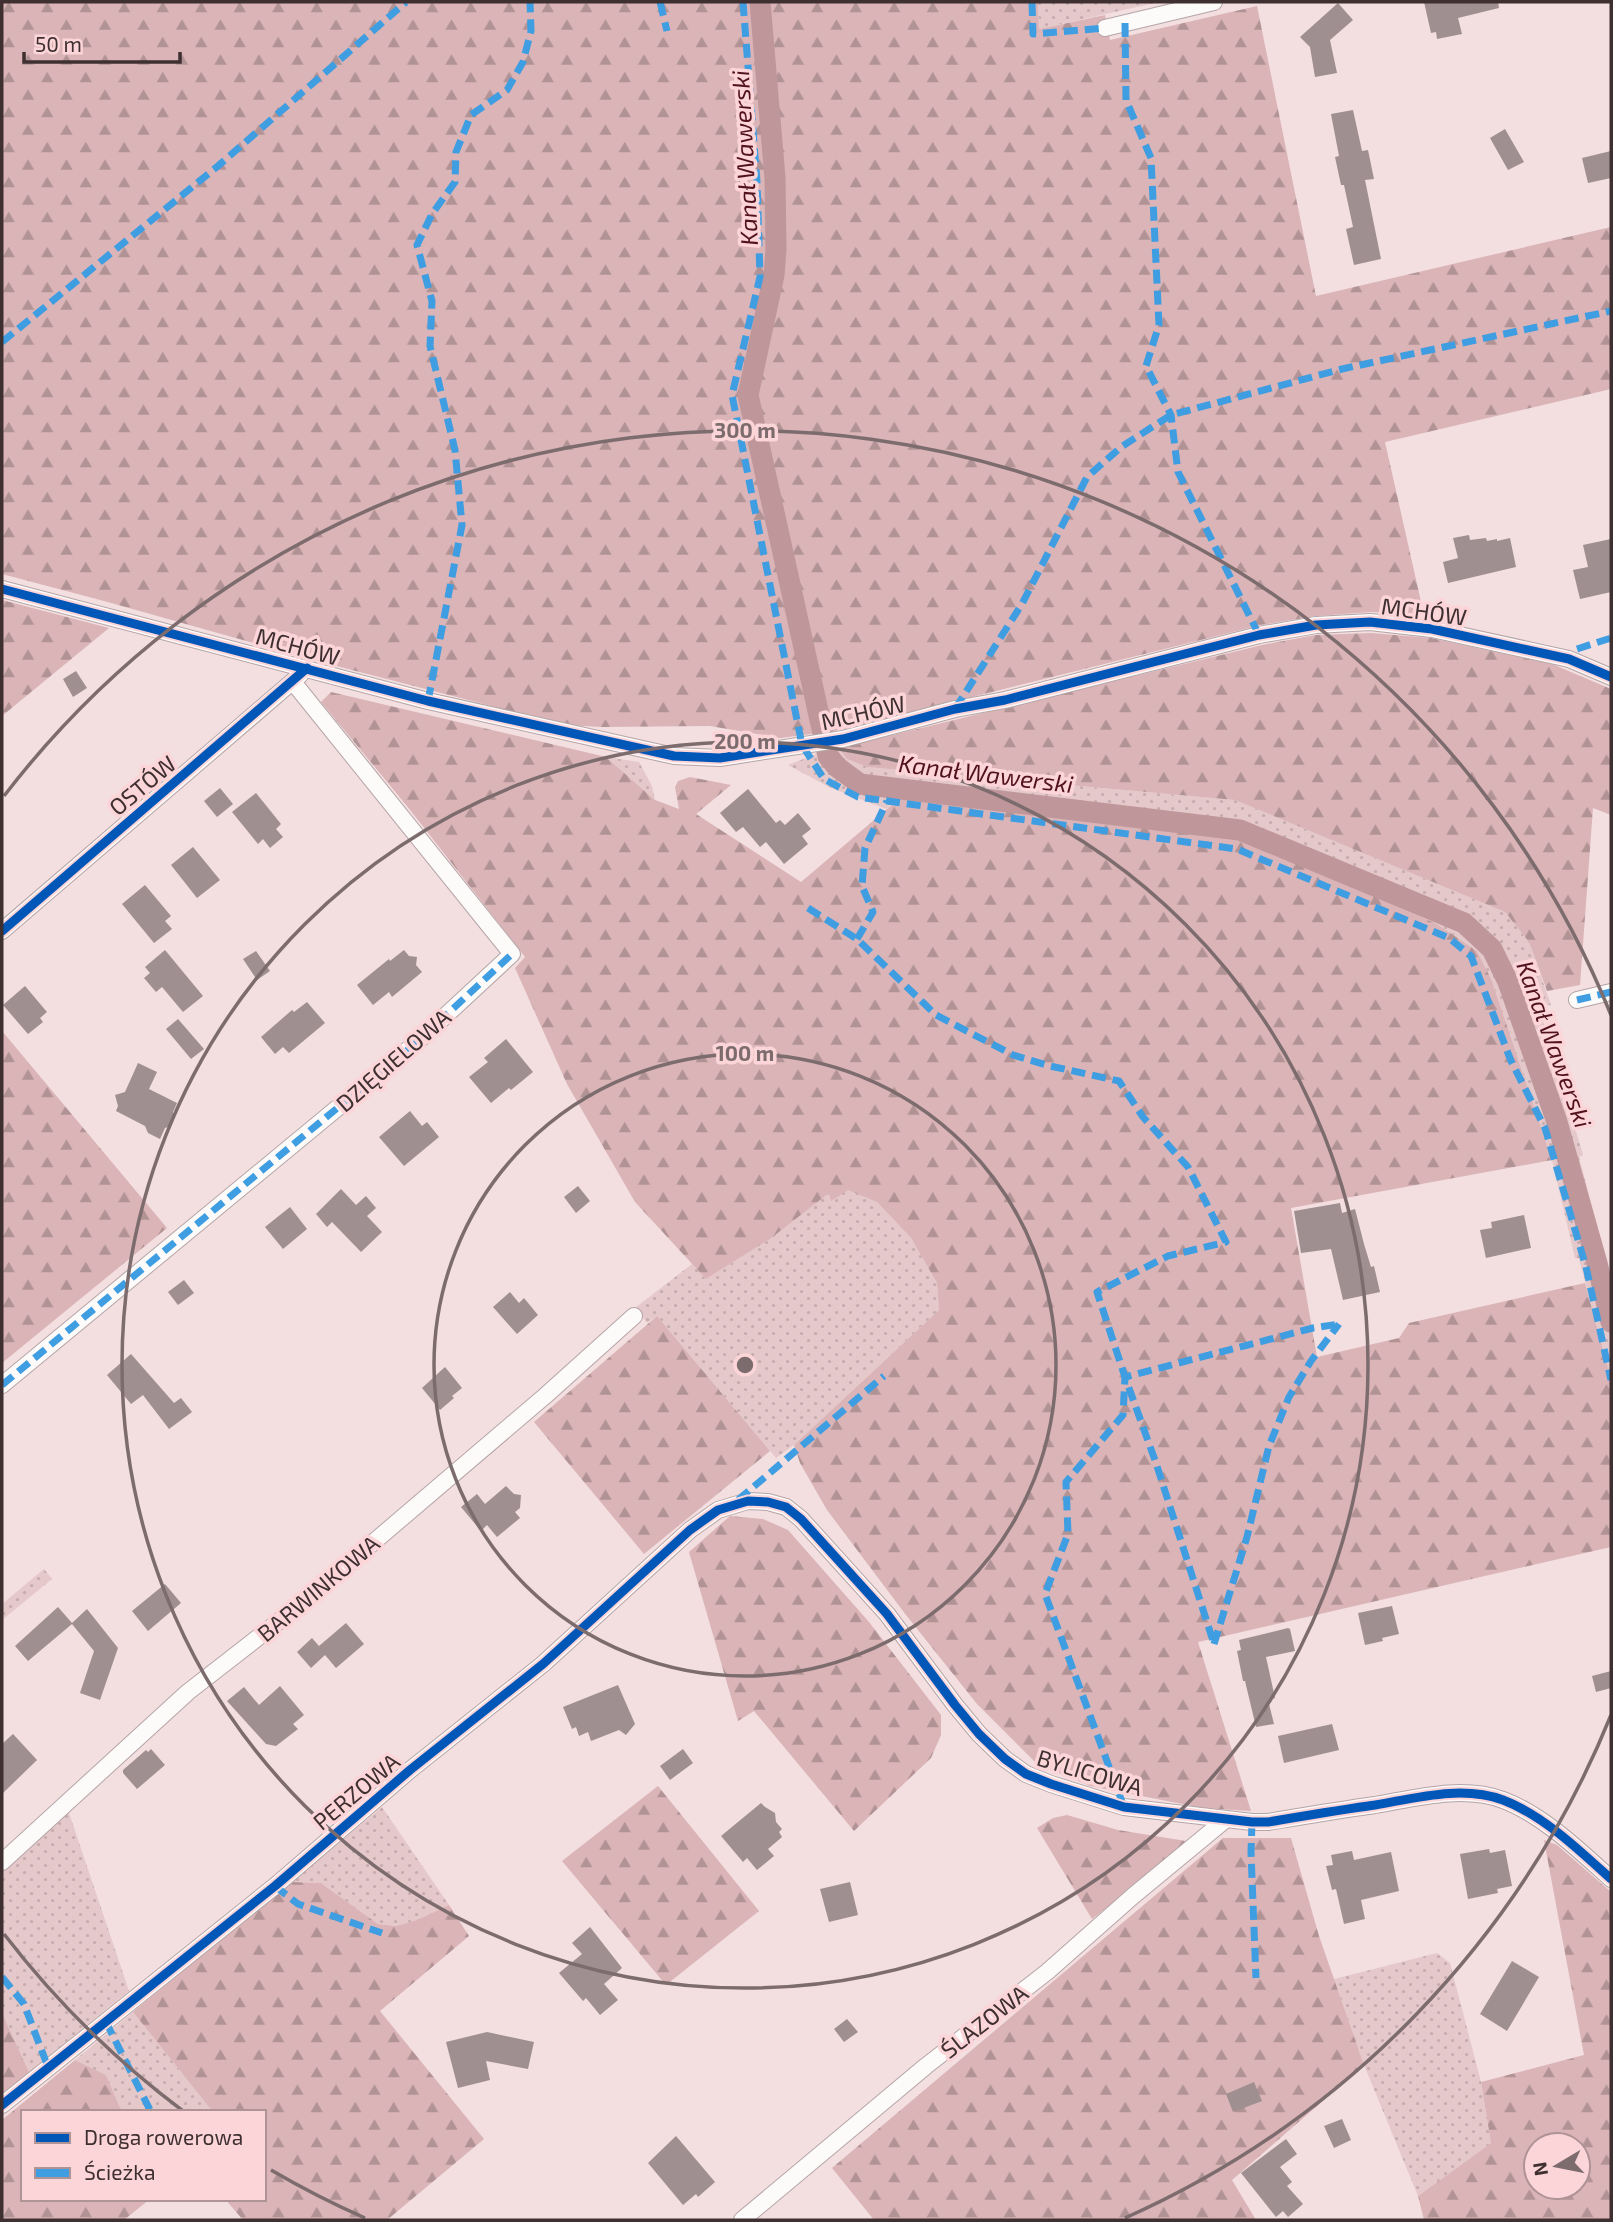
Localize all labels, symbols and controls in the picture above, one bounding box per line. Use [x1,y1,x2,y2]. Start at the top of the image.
scale bar [24,21,180,65]
text: 50 m [35,31,82,56]
water label: Kanał Wawerski [725,69,763,247]
text: 300 m [714,417,776,442]
street label: MCHÓW [1380,591,1469,631]
street label: MCHÓW [253,621,343,671]
street label: MCHÓW [818,689,908,735]
text: 200 m [714,728,776,753]
water label: Kanał Wawerski [897,748,1075,798]
street label: OSTÓW [103,749,181,821]
water label: Kanał Wawerski [1511,956,1599,1132]
street label: DZIĘGIELOWA [330,1002,457,1117]
text: 100 m [716,1040,774,1065]
centre of rings [733,1353,757,1377]
street label: BARWINKOWA [251,1528,385,1647]
street label: BYLICOWA [1034,1743,1147,1801]
street label: PERZOWA [307,1746,406,1835]
street label: ŚLAZOWA [935,1978,1034,2064]
legend [21,2110,266,2201]
text: Droga rowerowa [84,2124,243,2149]
north arrow [1522,2131,1592,2201]
text: Ścieżka [84,2159,155,2184]
text: N [1527,2160,1552,2178]

